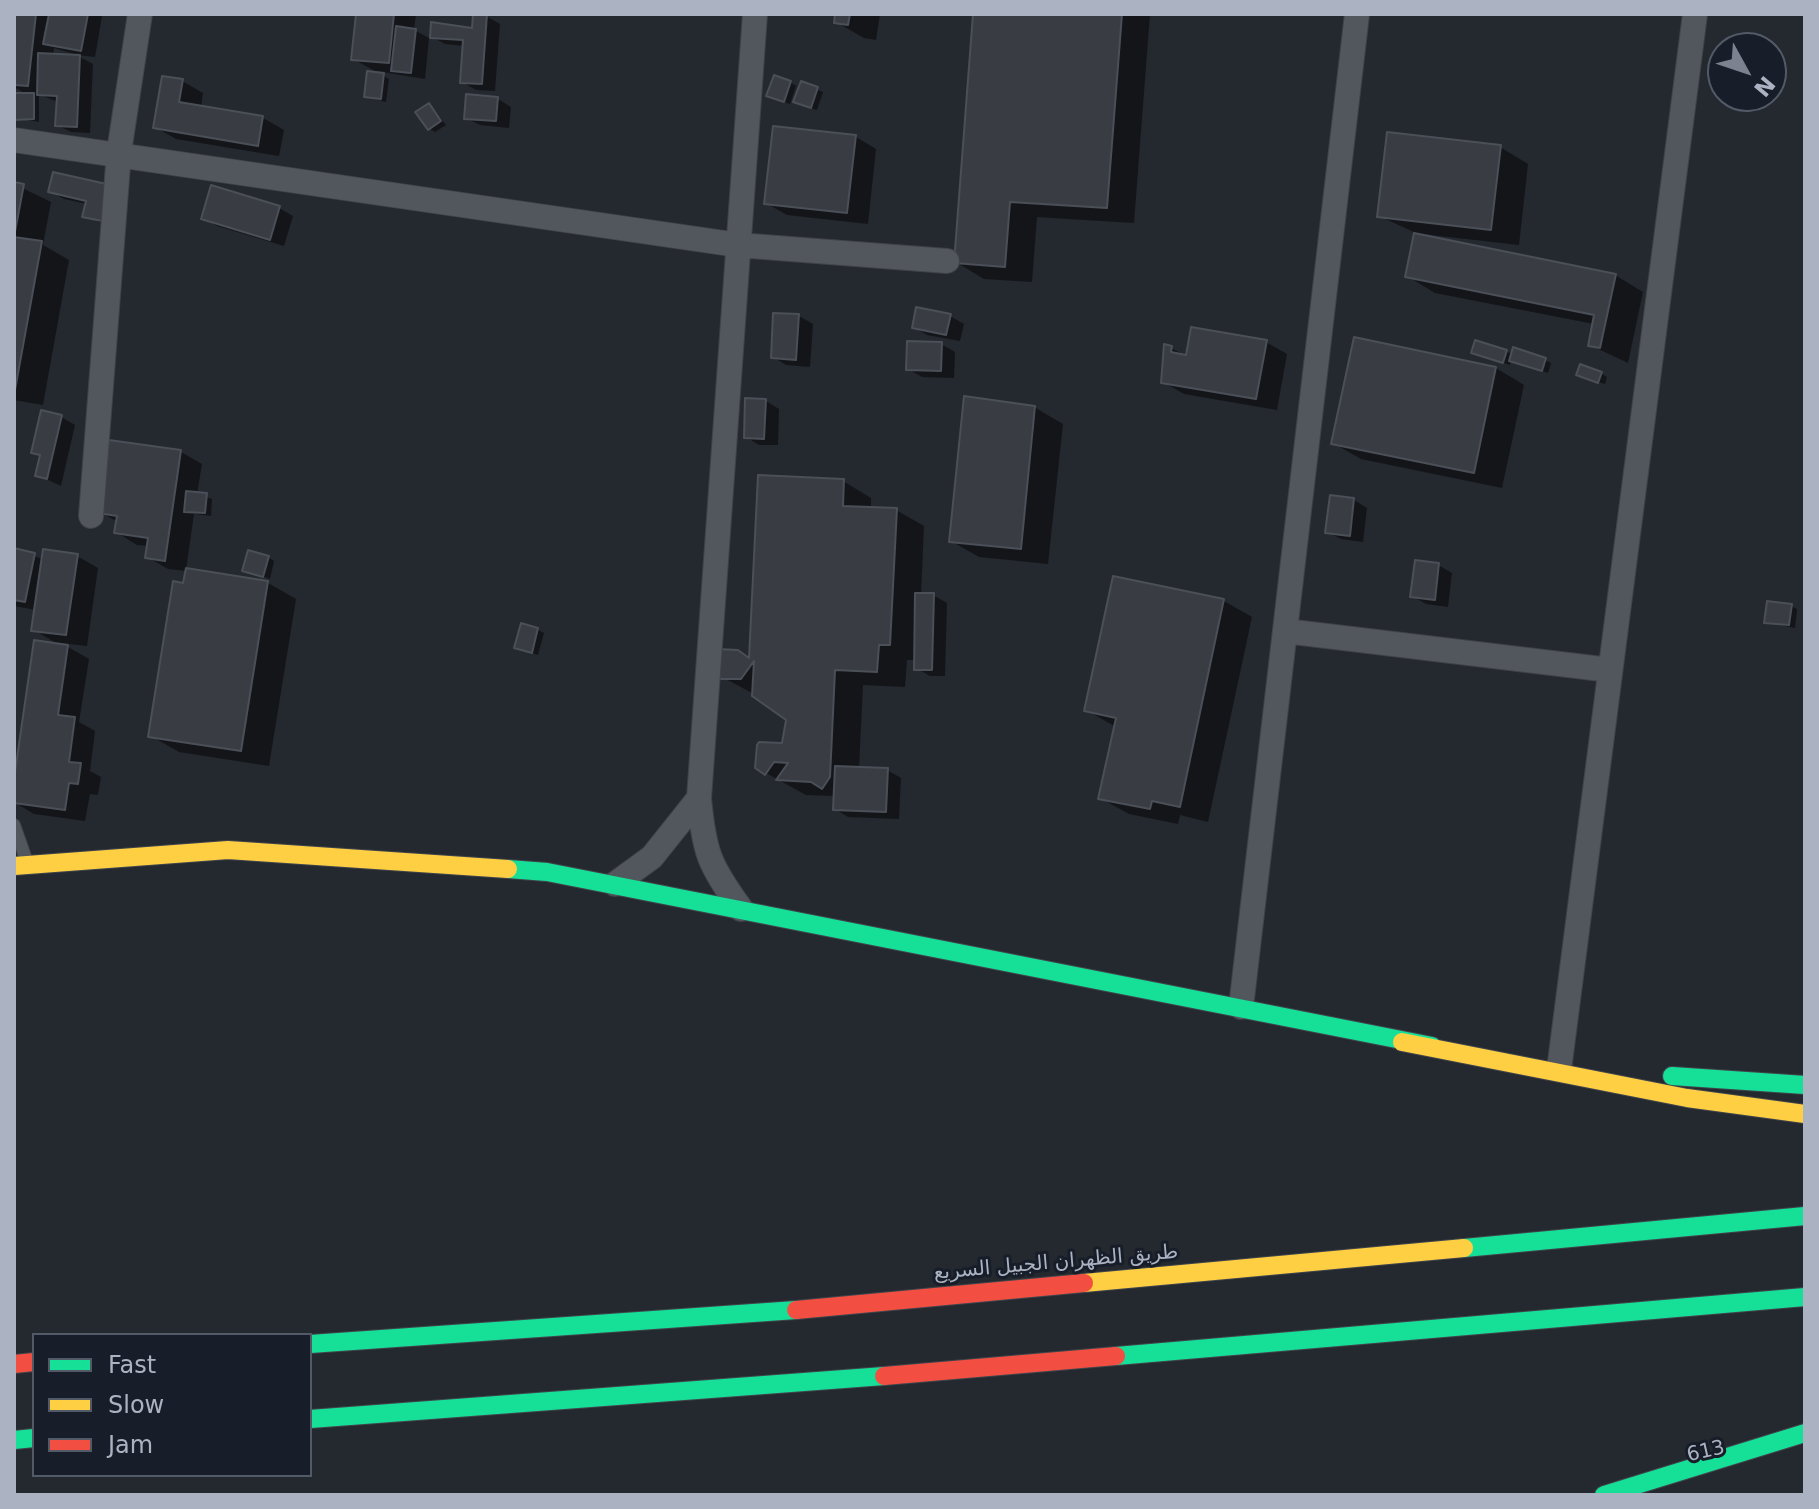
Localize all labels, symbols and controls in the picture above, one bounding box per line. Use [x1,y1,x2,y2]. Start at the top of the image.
north arrow [1707,32,1787,112]
text: N [1749,71,1780,102]
street label: طريق الظهران الجبيل السريع [933,1240,1179,1286]
legend [32,1333,312,1477]
text: Fast [108,1351,156,1379]
text: Slow [108,1391,164,1419]
text: Jam [108,1431,153,1459]
street label: 613 [1685,1436,1727,1468]

